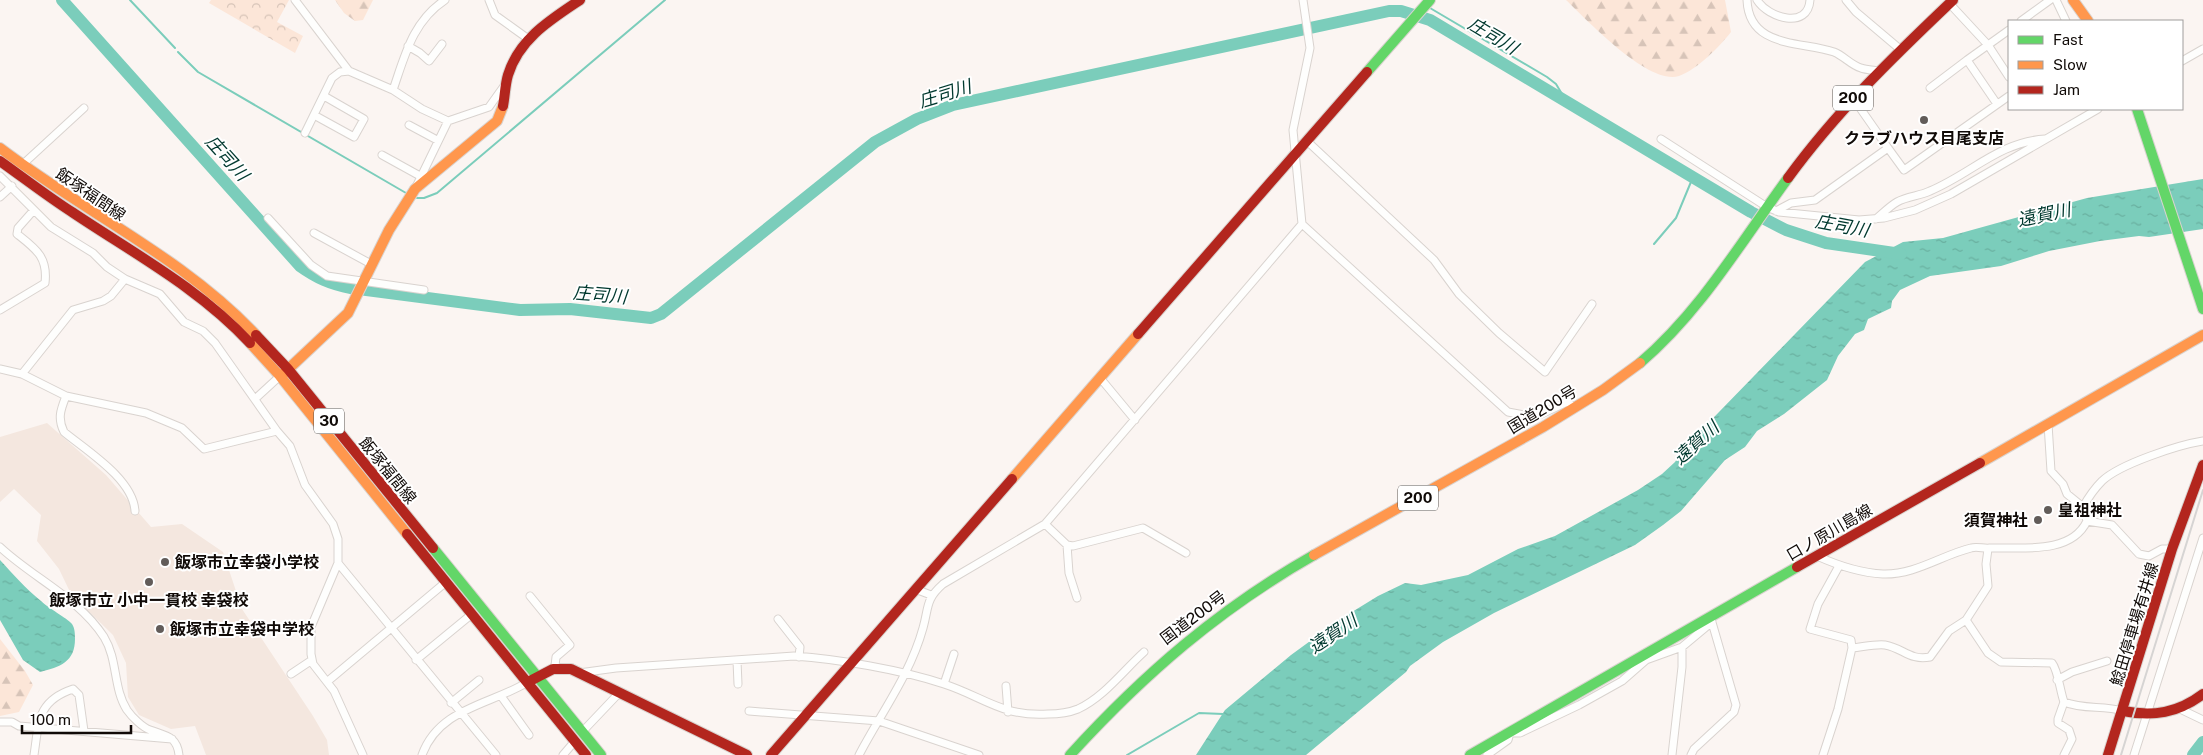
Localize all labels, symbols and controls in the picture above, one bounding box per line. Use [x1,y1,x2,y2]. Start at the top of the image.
water label: 庄司川 [1465,13,1524,60]
legend [2008,20,2183,110]
text: Fast [2053,31,2083,48]
text: Slow [2053,56,2088,73]
water label: 庄司川 [916,75,976,111]
text: Jam [2053,81,2080,98]
road number: 200 [1833,86,1873,110]
marker: クラブハウス目尾支店 [1918,114,1930,126]
place label: クラブハウス目尾支店 [1844,129,2004,148]
water label: 庄司川 [202,131,255,186]
street label: 飯塚福間線 [52,164,129,225]
water label: 遠賀川 [2015,198,2074,230]
water label: 庄司川 [1814,210,1873,241]
water label: 庄司川 [572,282,630,307]
street label: 国道200号 [1504,381,1580,437]
road number: 30 [314,408,344,434]
water label: 遠賀川 [1669,415,1724,468]
street label: 飯塚福間線 [355,433,420,507]
road number: 200 [1398,486,1438,510]
street label: 口ノ原川島線 [1783,500,1876,565]
place label: 皇祖神社 [2058,501,2122,520]
marker: 皇祖神社 [2042,504,2054,516]
place label: 須賀神社 [1964,511,2028,530]
marker: 須賀神社 [2032,514,2044,526]
place label: 飯塚市立幸袋小学校 [174,553,319,572]
marker: 飯塚市立幸袋小学校 [159,556,171,568]
street label: 鯰田停車場有井線 [2107,560,2162,688]
marker: 飯塚市立 小中一貫校 幸袋校 [143,576,155,588]
street label: 国道200号 [1157,587,1230,648]
place label: 飯塚市立 小中一貫校 幸袋校 [48,591,249,610]
water label: 遠賀川 [1304,609,1363,657]
place label: 飯塚市立幸袋中学校 [169,620,314,639]
marker: 飯塚市立幸袋中学校 [154,623,166,635]
scale bar [22,702,131,734]
text: 100 m [30,711,71,728]

